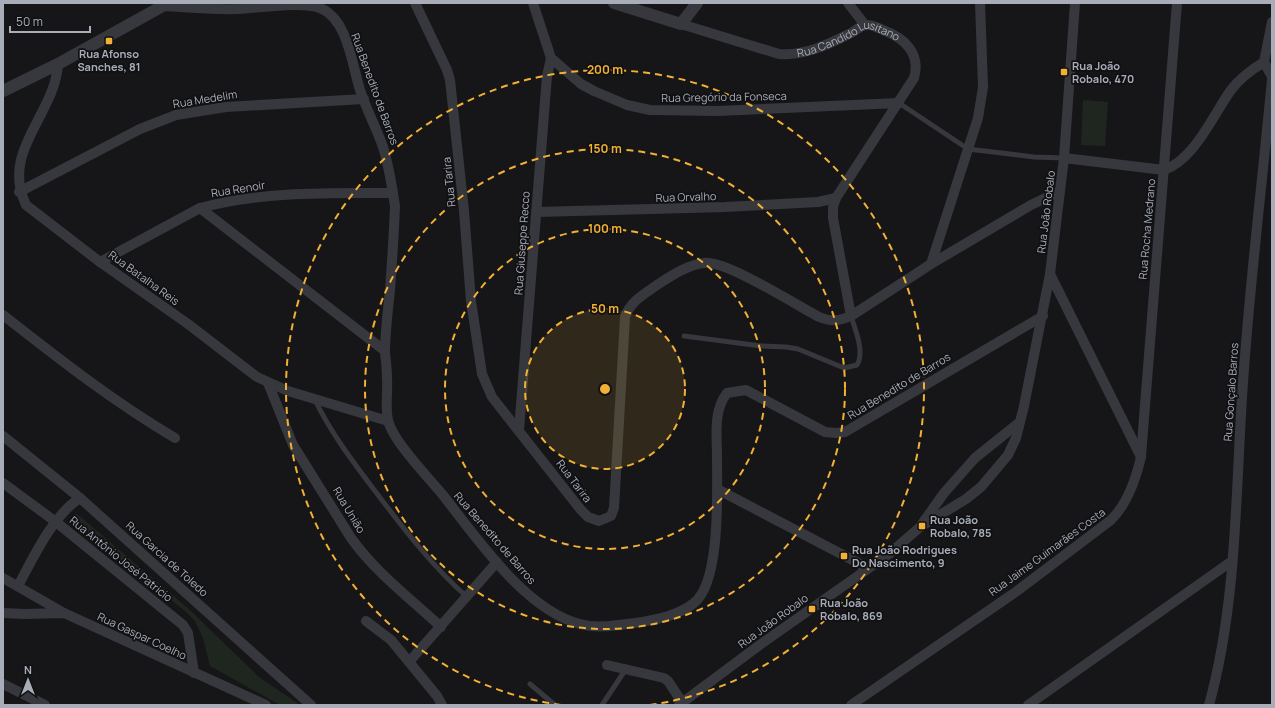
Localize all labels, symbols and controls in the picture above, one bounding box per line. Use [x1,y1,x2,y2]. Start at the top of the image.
scale bar [10,8,90,34]
text: 50 m [16,13,43,30]
street label: Rua Candido Lusitano [796,17,904,60]
street label: Rua Benedito de Barros [348,31,403,147]
marker: Rua Afonso Sanches, 81 [104,36,114,46]
place label: Rua Afonso Sanches, 81 [77,46,141,74]
place label: Rua João Robalo, 470 [1072,58,1134,86]
text: 200 m [587,61,623,78]
marker: Rua João Robalo, 470 [1059,67,1069,77]
street label: Rua Medelim [172,86,238,111]
street label: Rua Gregório da Fonseca [661,88,787,105]
text: 150 m [588,140,622,157]
street label: Rua Tarira [438,156,459,208]
street label: Rua João Robalo [1033,169,1058,254]
street label: Rua Renoir [210,177,266,200]
street label: Rua Rocha Medrano [1135,177,1158,280]
street label: Rua Orvalho [655,188,717,205]
street label: Rua Giuseppe Recco [510,190,533,295]
text: 100 m [588,220,622,237]
street label: Rua Batalha Reis [106,247,183,309]
text: 50 m [591,300,619,317]
street label: Rua Gonçalo Barros [1220,342,1241,442]
street label: Rua Benedito de Barros [844,349,953,422]
centre of rings [598,382,612,396]
street label: Rua Tarira [553,456,595,505]
street label: Rua União [330,484,369,536]
street label: Rua Benedito de Barros [451,488,540,587]
street label: Rua Jaime Guimarães Costa [985,504,1108,599]
street label: Rua Antônio José Patricio [67,512,176,605]
place label: Rua João Robalo, 785 [930,512,991,540]
street label: Rua Garcia de Toledo [123,518,212,600]
marker: Rua João Robalo, 785 [917,521,927,531]
place label: Rua João Rodrigues Do Nascimento, 9 [852,542,957,570]
marker: Rua João Rodrigues Do Nascimento, 9 [839,551,849,561]
street label: Rua João Robalo [735,590,811,651]
place label: Rua João Robalo, 869 [820,595,883,623]
marker: Rua João Robalo, 869 [807,604,817,614]
street label: Rua Gaspar Coelho [95,608,190,663]
north arrow [8,660,48,700]
text: N [24,662,32,677]

